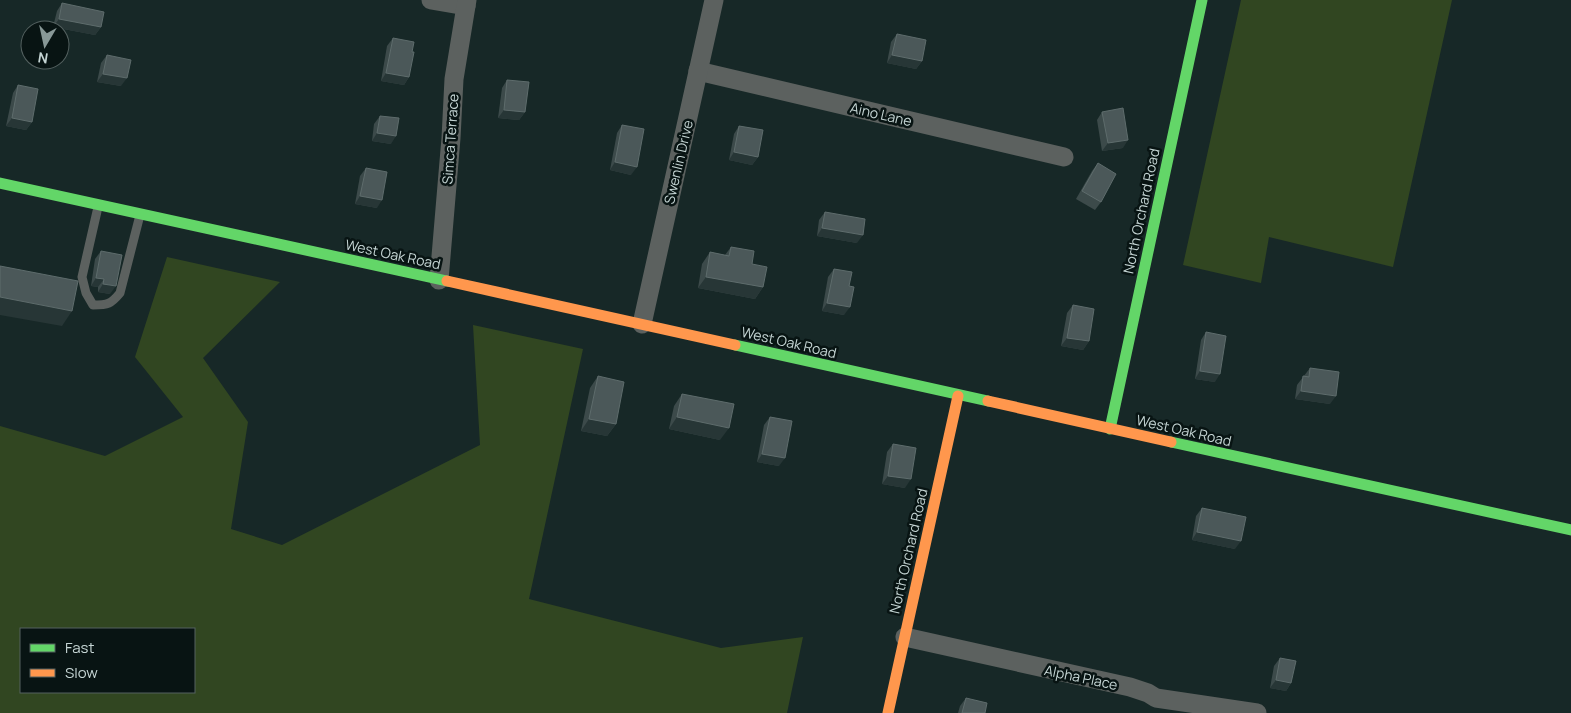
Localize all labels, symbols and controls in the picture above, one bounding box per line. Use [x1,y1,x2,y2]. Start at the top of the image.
north arrow [20,20,70,70]
text: N [36,48,49,69]
street label: Simca Terrace [437,93,463,185]
street label: Aino Lane [848,98,914,130]
street label: Swenlin Drive [659,118,697,206]
street label: North Orchard Road [1118,147,1164,275]
street label: West Oak Road [344,235,442,273]
street label: West Oak Road [740,322,838,362]
street label: West Oak Road [1135,410,1233,450]
street label: North Orchard Road [884,487,932,615]
legend [20,628,195,693]
text: Fast [65,637,94,658]
street label: Alpha Place [1043,660,1119,694]
text: Slow [65,662,98,683]

